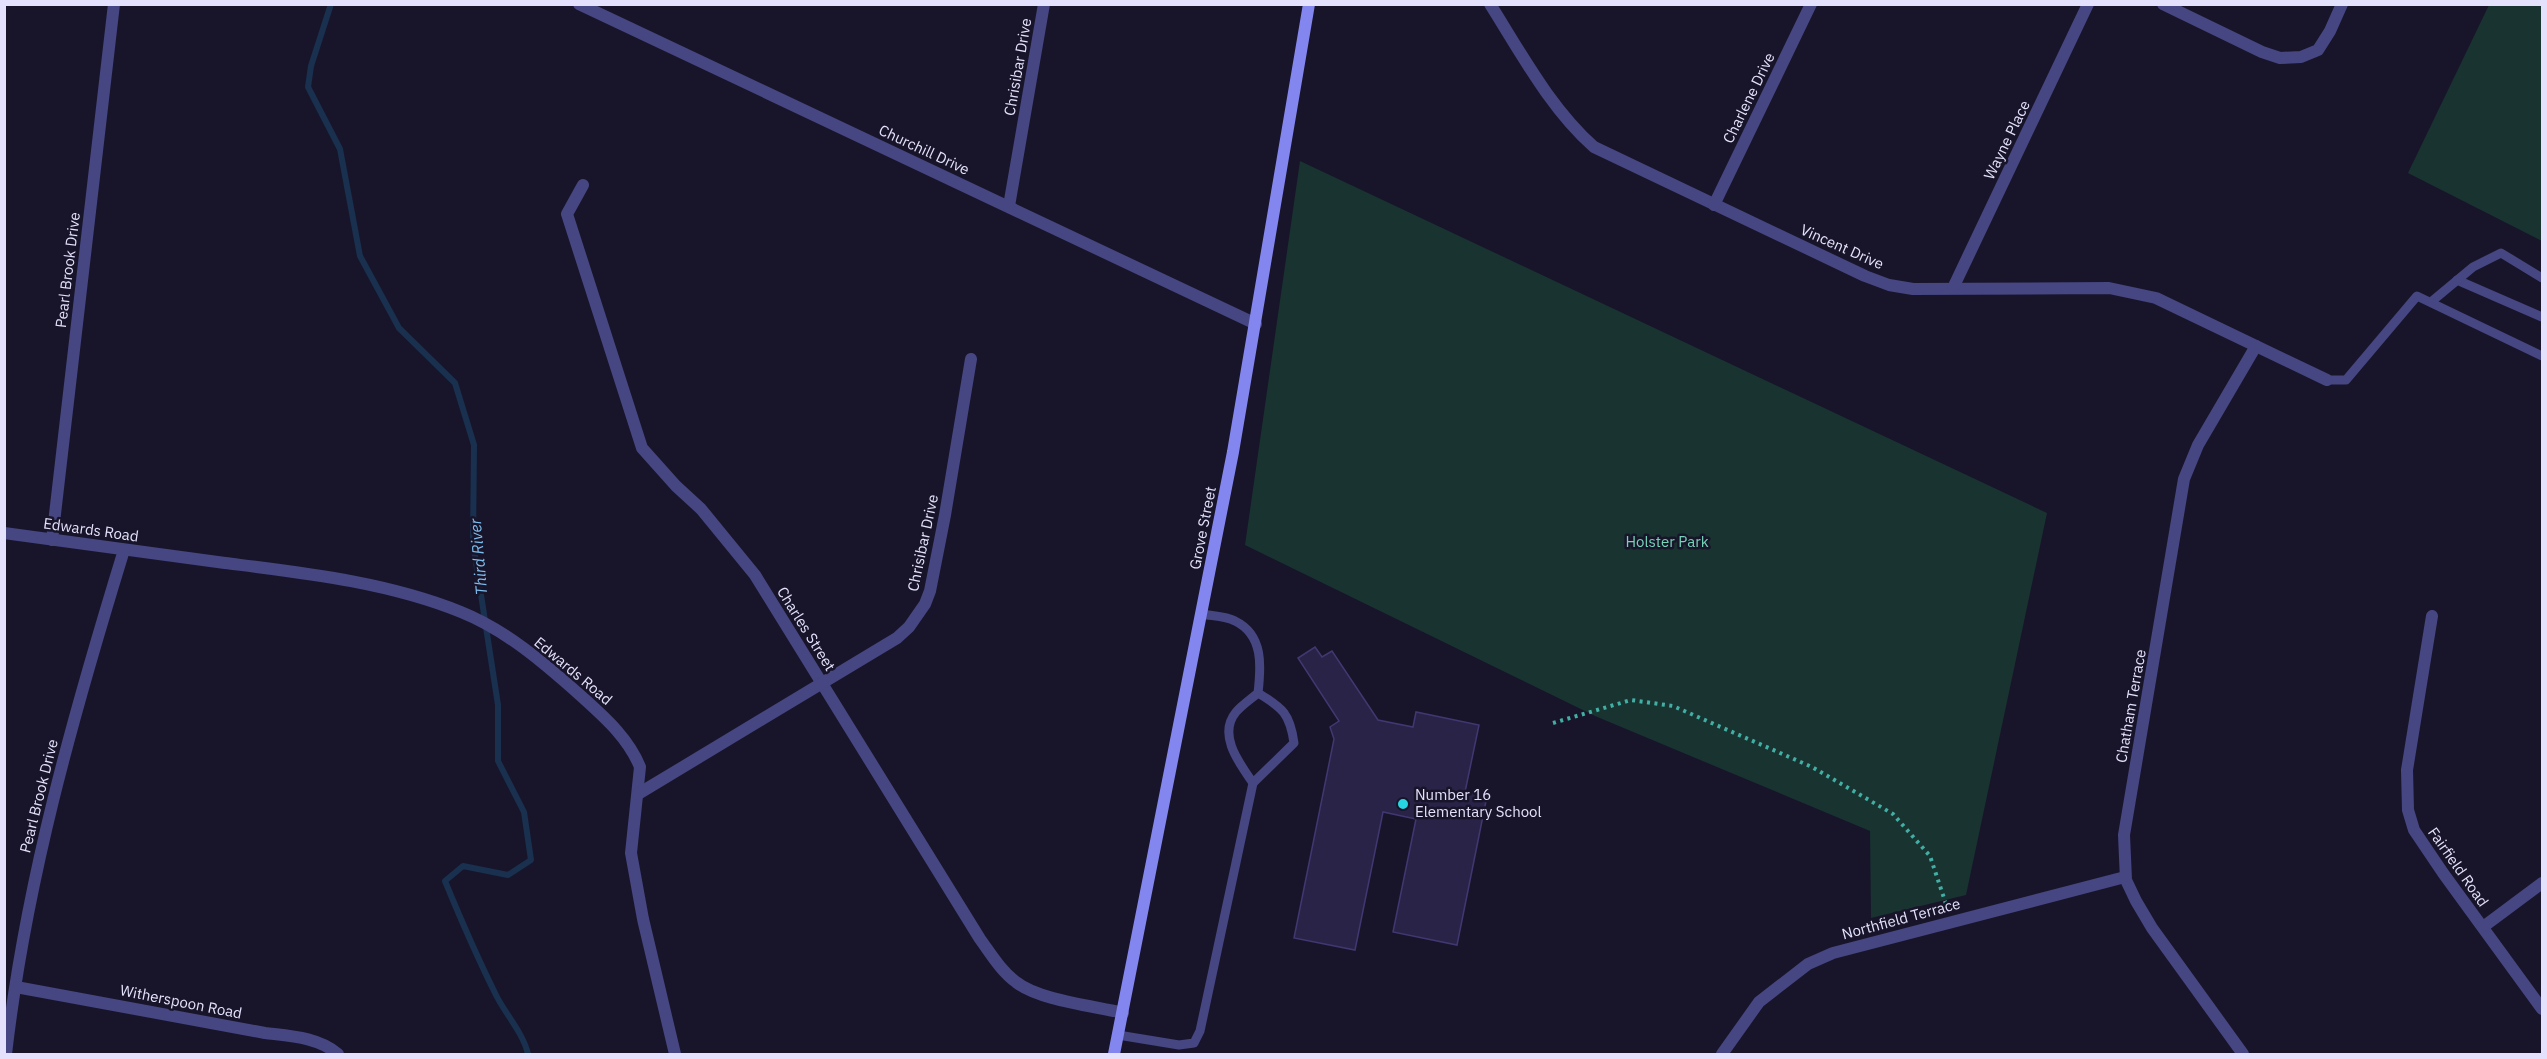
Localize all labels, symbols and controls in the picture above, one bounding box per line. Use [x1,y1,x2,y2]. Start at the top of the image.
street label: Chrisibar Drive [1000,17,1035,117]
street label: Charlene Drive [1718,49,1779,146]
street label: Wayne Place [1979,97,2034,183]
street label: Churchill Drive [876,120,973,179]
street label: Pearl Brook Drive [51,211,84,329]
street label: Vincent Drive [1798,220,1887,273]
street label: Grove Street [1185,485,1220,571]
street label: Chrisibar Drive [903,493,942,593]
street label: Edwards Road [42,513,140,546]
water label: Third River [465,517,491,596]
park label: Holster Park [1625,532,1709,551]
street label: Charles Street [773,583,840,674]
street label: Edwards Road [530,632,616,709]
street label: Chatham Terrace [2111,648,2150,764]
street label: Pearl Brook Drive [15,737,62,855]
place label: Number 16 Elementary School [1415,785,1542,821]
marker: Number 16 Elementary School [1396,797,1410,811]
street label: Fairfield Road [2424,823,2493,910]
street label: Northfield Terrace [1840,894,1962,943]
street label: Witherspoon Road [118,980,244,1023]

